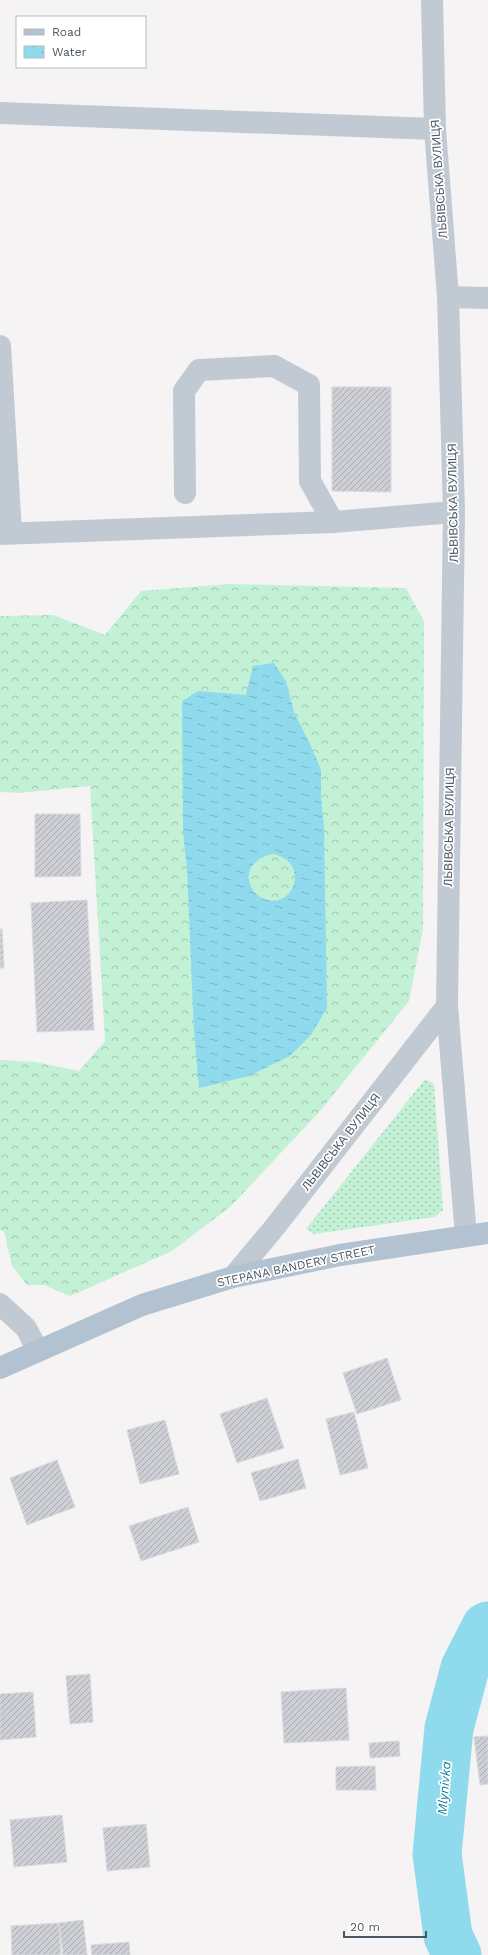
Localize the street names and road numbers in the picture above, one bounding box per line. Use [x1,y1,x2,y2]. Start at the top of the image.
street label: ЛЬВІВСЬКА ВУЛИЦЯ [428,119,450,239]
street label: ЛЬВІВСЬКА ВУЛИЦЯ [445,443,461,563]
street label: ЛЬВІВСЬКА ВУЛИЦЯ [441,767,457,887]
street label: ЛЬВІВСЬКА ВУЛИЦЯ [299,1091,383,1193]
street label: STEPANA BANDERY STREET [216,1242,376,1290]

